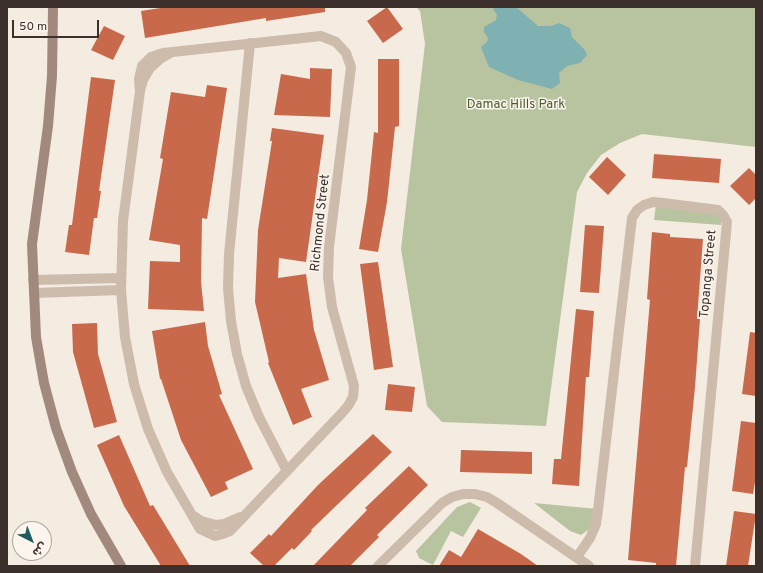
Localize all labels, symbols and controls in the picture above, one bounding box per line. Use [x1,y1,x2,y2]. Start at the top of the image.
scale bar [14,12,101,38]
text: 50 m [19,19,47,35]
park label: Damac Hills Park [467,97,565,113]
street label: Richmond Street [308,173,334,273]
street label: Topanga Street [697,229,721,319]
north arrow [12,521,52,561]
text: ش [29,539,50,559]

